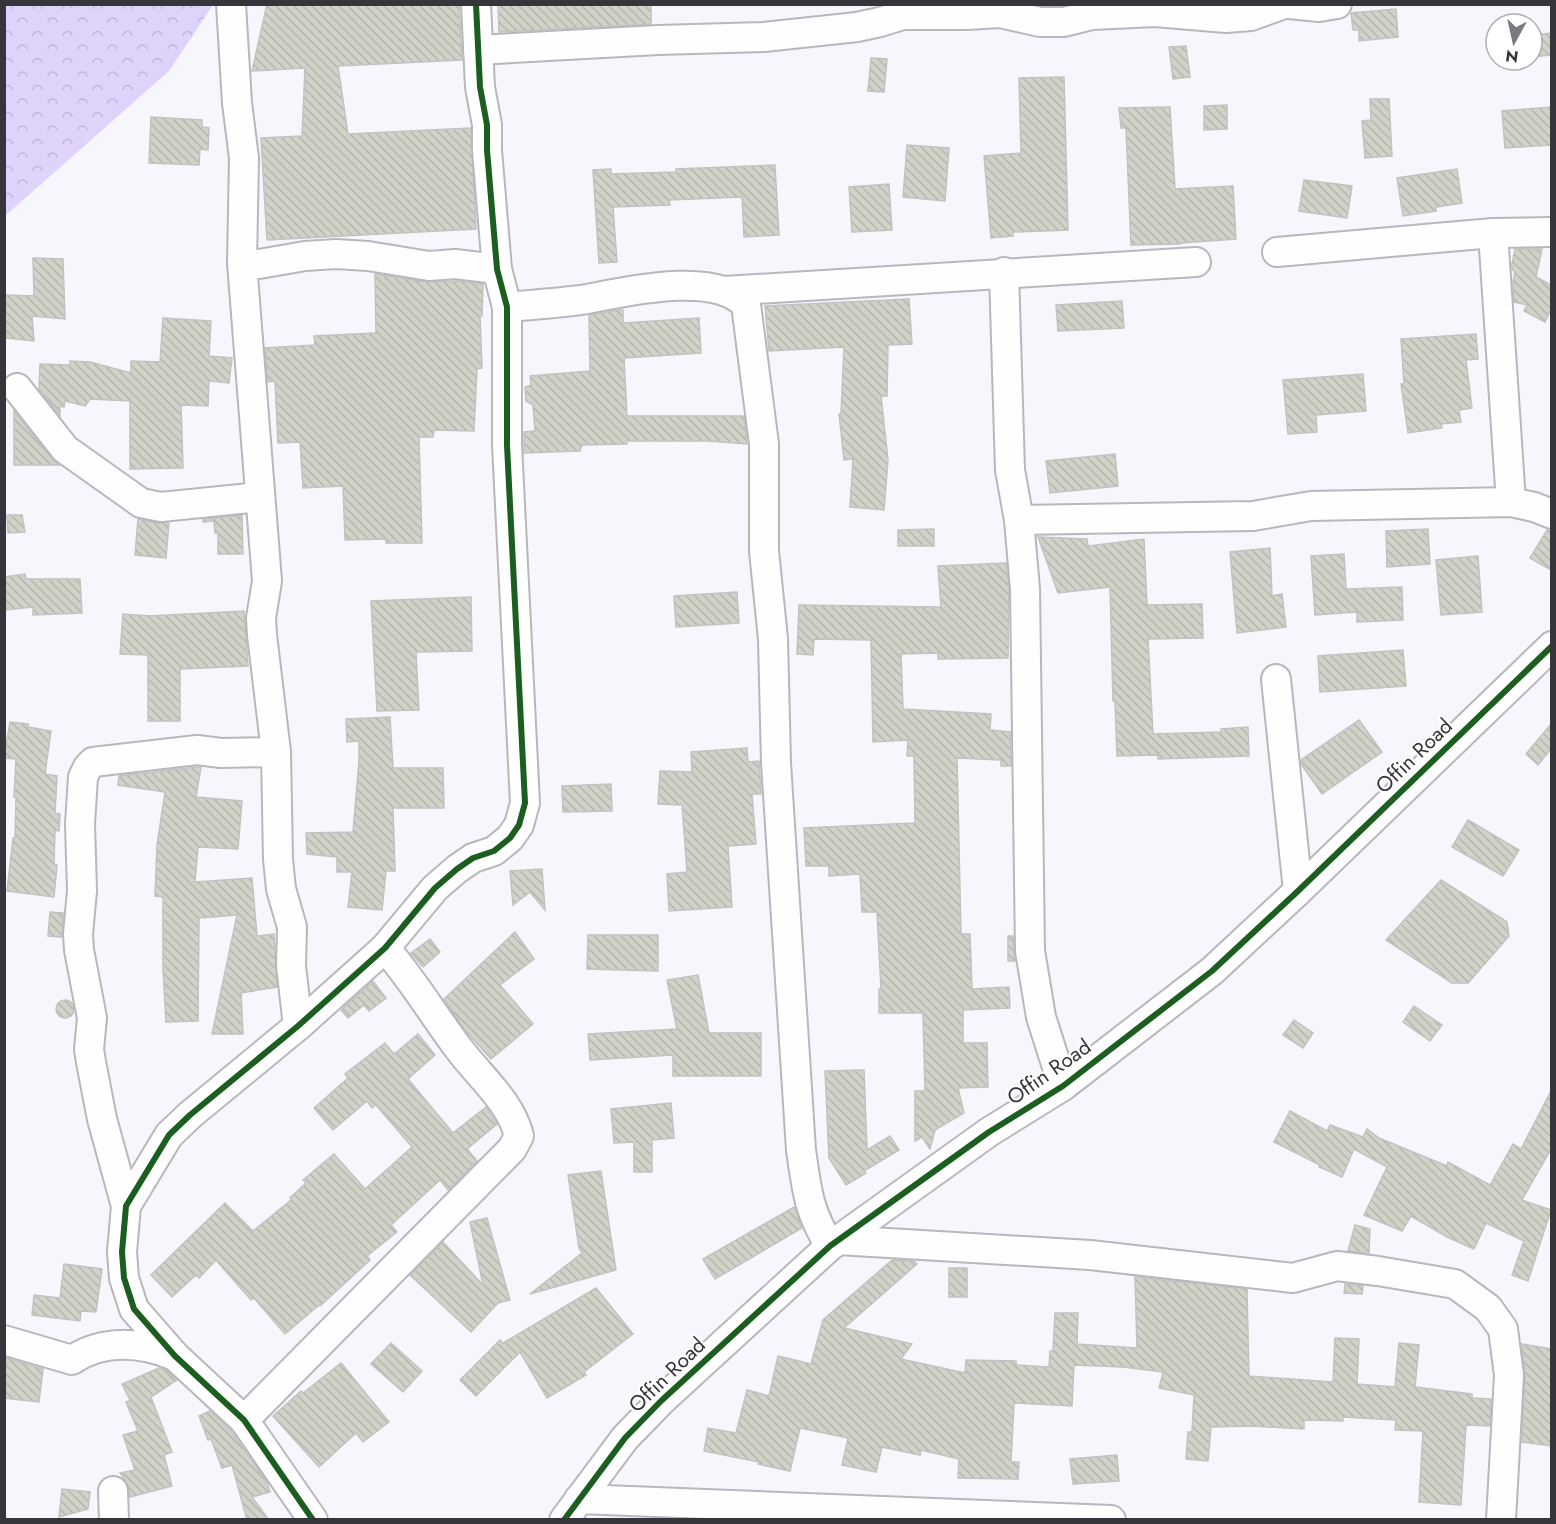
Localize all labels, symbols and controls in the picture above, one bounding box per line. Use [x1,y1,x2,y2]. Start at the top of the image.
north arrow [1484,12,1544,72]
text: N [1504,44,1520,69]
street label: Offin Road [1369,712,1459,800]
street label: Offin Road [1001,1032,1097,1112]
street label: Offin Road [622,1331,712,1419]

